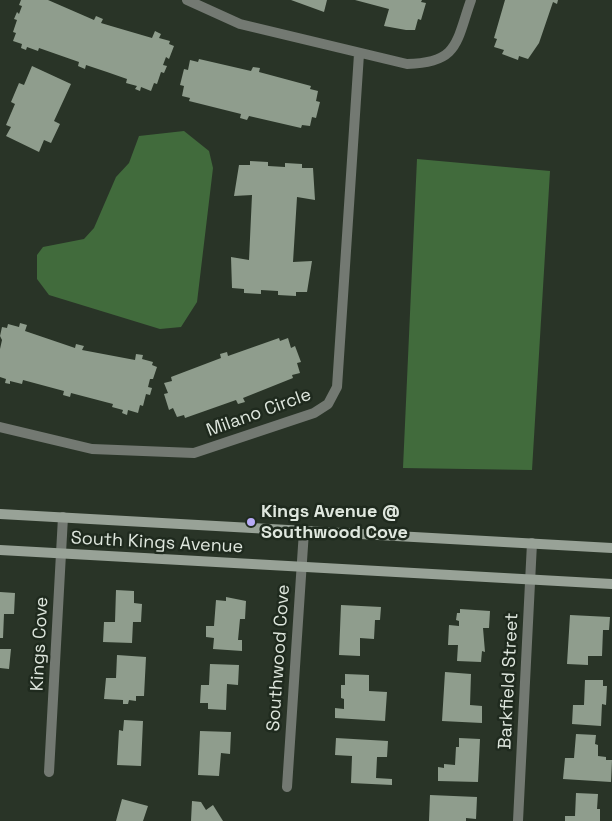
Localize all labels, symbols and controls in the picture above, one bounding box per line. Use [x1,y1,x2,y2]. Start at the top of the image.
street label: Milano Circle [204,384,314,442]
place label: Kings Avenue @ Southwood Cove [261,501,408,544]
marker: Kings Avenue @ Southwood Cove [245,516,257,528]
street label: South Kings Avenue [70,528,244,558]
street label: Southwood Cove [263,584,295,732]
street label: Kings Cove [27,596,53,692]
street label: Barkfield Street [495,612,523,750]

